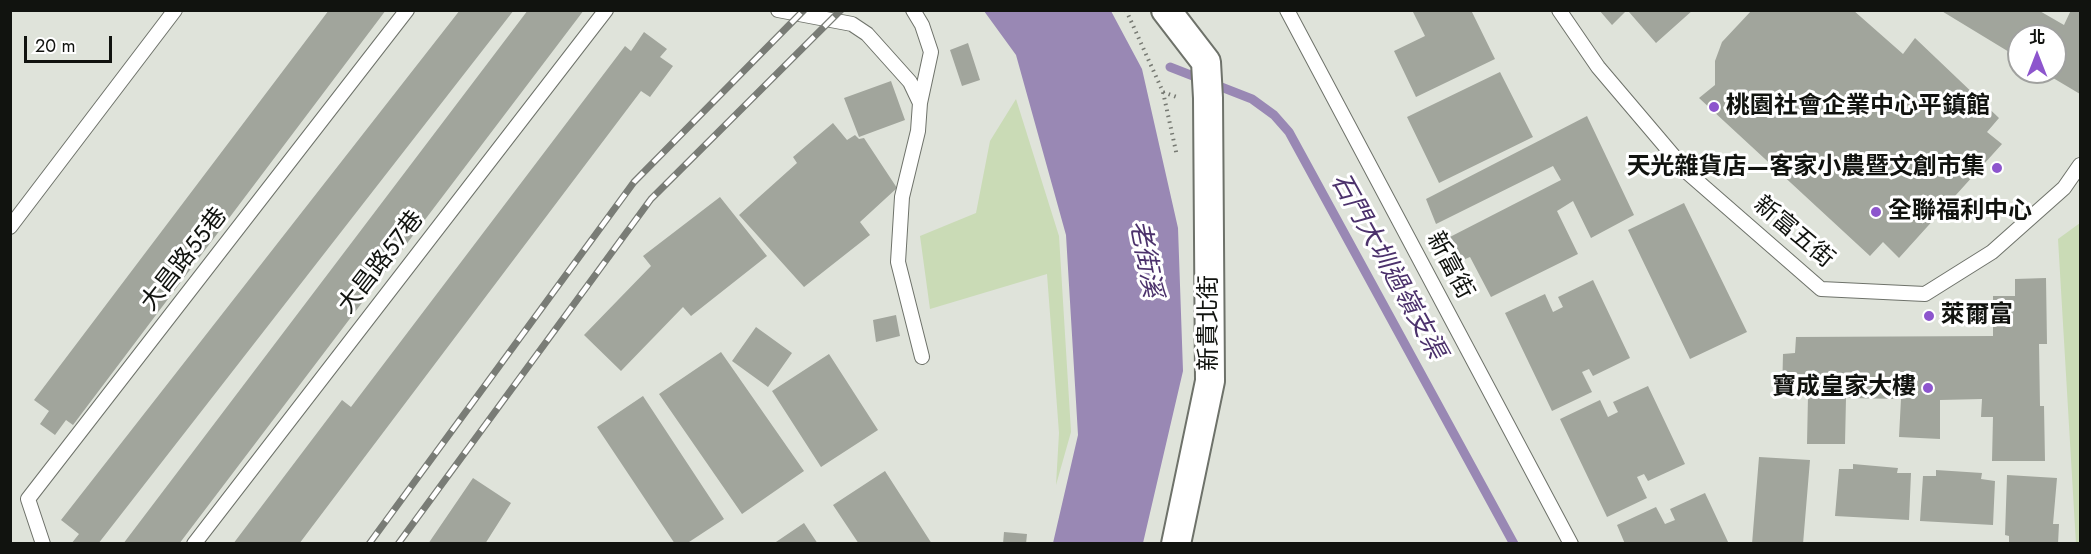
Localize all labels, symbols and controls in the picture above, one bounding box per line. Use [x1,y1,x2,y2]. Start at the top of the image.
scale bar [27,24,116,62]
north arrow [2007,24,2067,84]
text: 北 [2029,26,2045,49]
text: 20 m [35,33,75,59]
place label: 桃園社會企業中心平鎮館 [1726,93,1990,121]
marker: 桃園社會企業中心平鎮館 [1707,100,1721,114]
place label: 天光雜貨店—客家小農暨文創市集 [1626,154,1985,182]
marker: 天光雜貨店—客家小農暨文創市集 [1990,161,2004,175]
water label: 石門大圳過嶺支渠 [1323,168,1451,366]
street label: 新富五街 [1747,191,1839,275]
place label: 全聯福利中心 [1888,198,2032,226]
street label: 大昌路55巷 [136,203,234,317]
marker: 全聯福利中心 [1869,205,1883,219]
street label: 大昌路57巷 [333,206,431,320]
water label: 老街溪 [1121,218,1167,300]
street label: 新富街 [1419,227,1479,305]
street label: 新貴北街 [1196,275,1224,371]
place label: 萊爾富 [1941,302,2013,330]
marker: 萊爾富 [1922,309,1936,323]
place label: 寶成皇家大樓 [1772,374,1916,402]
marker: 寶成皇家大樓 [1921,381,1935,395]

